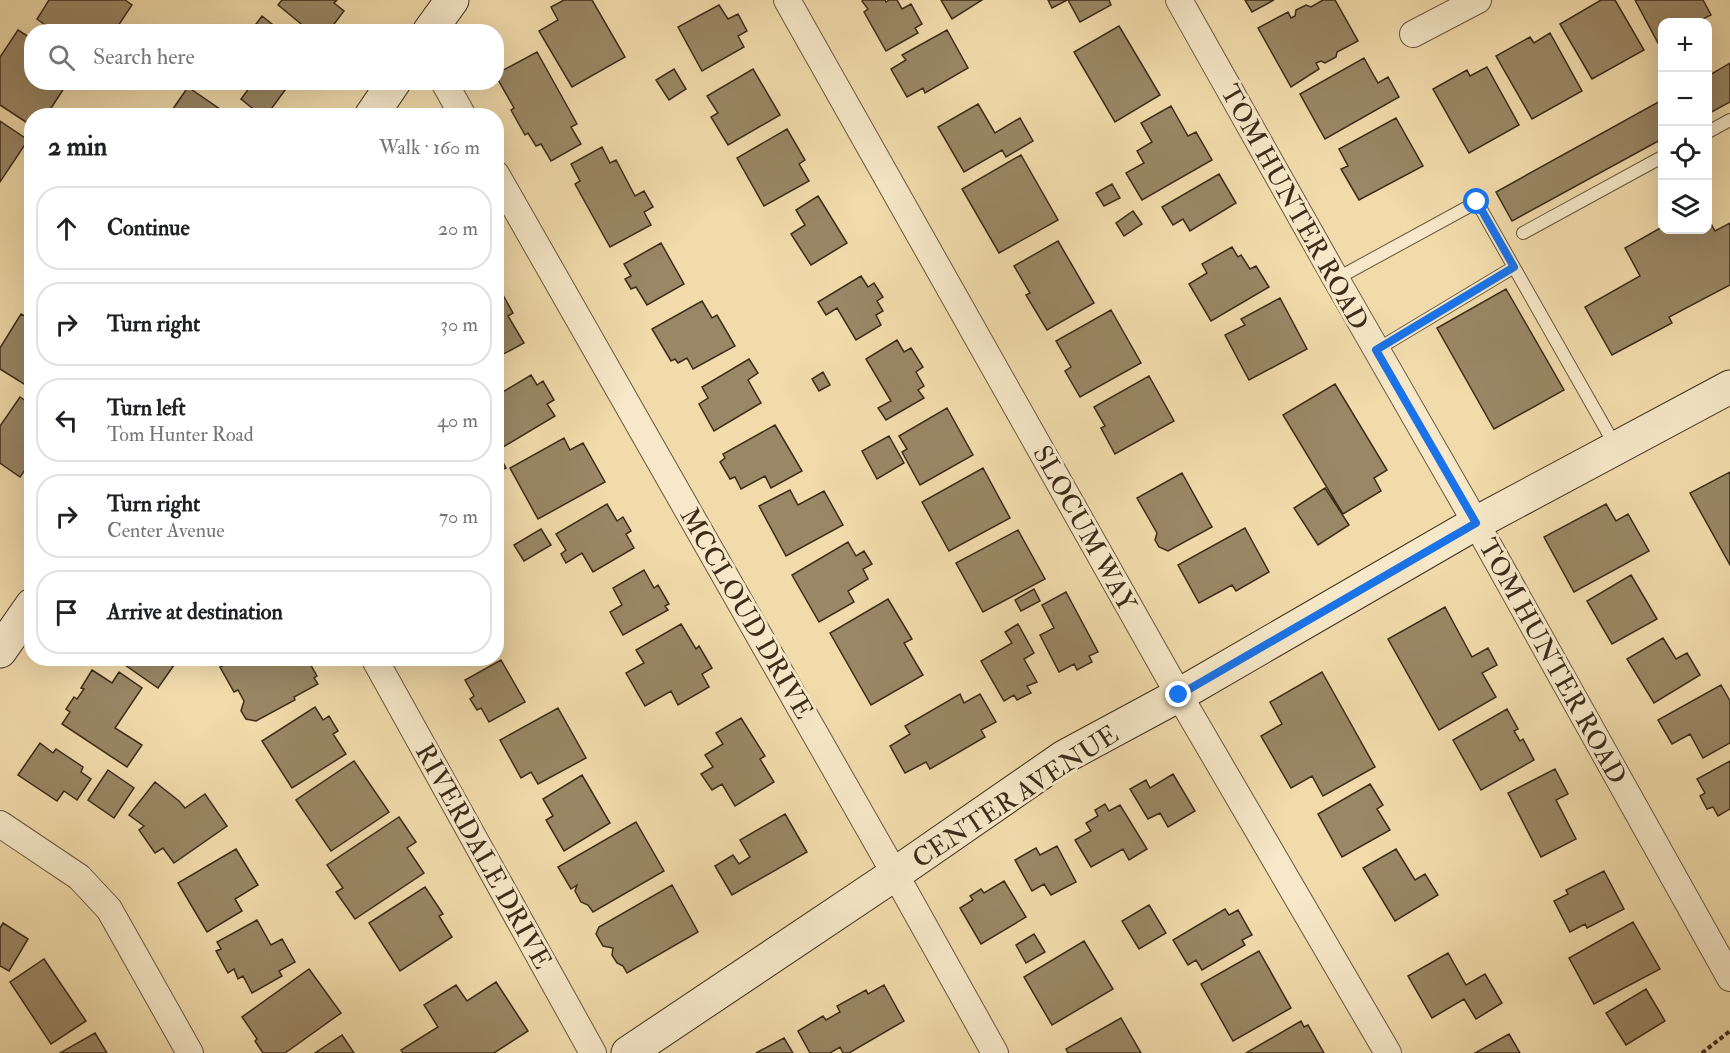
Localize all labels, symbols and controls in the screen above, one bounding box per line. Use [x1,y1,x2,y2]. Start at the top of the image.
map controls [1658,18,1712,234]
button: + [1658,18,1712,72]
search box [24,24,504,90]
icon: search [45,41,78,74]
text: Search here [93,43,195,71]
button: − [1658,72,1712,126]
street label: TOM HUNTER ROAD [1213,79,1375,336]
button: locate [1658,126,1712,180]
text: 2 min [48,131,107,163]
text: Walk · 160 m [379,135,480,160]
button: layers [1658,180,1712,234]
route start [1463,188,1489,214]
icon: ahead [50,212,83,245]
text: Continue [107,214,190,242]
text: 20 m [438,216,478,241]
icon: right [50,308,83,341]
text: Turn right [107,310,200,338]
text: 30 m [440,312,478,337]
text: Turn left [107,394,186,422]
icon: left [50,404,83,437]
text: 40 m [437,408,478,433]
text: Tom Hunter Road [107,422,254,447]
street label: SLOCUM WAY [1025,440,1143,618]
text: Turn right [107,490,200,518]
icon: right [50,500,83,533]
street label: MCCLOUD DRIVE [673,502,820,725]
text: 70 m [439,504,478,529]
text: Center Avenue [107,518,225,543]
street label: TOM HUNTER ROAD [1471,533,1633,790]
icon: arrive [50,596,83,629]
text: Arrive at destination [107,598,283,626]
route end [1165,681,1191,707]
street label: CENTER AVENUE [907,718,1125,875]
street label: RIVERDALE DRIVE [408,738,558,975]

